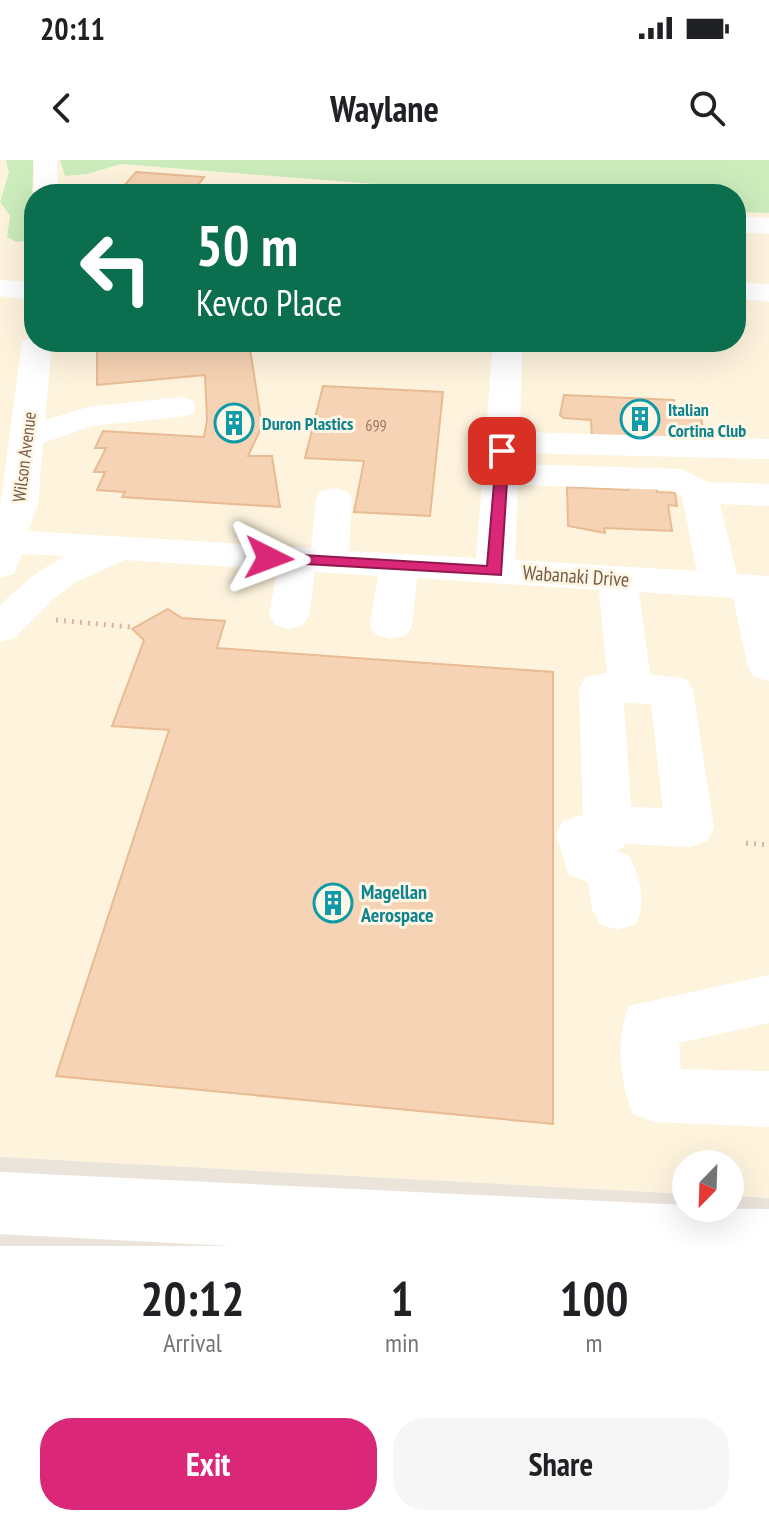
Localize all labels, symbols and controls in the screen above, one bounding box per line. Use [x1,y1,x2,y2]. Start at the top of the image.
text: 20:11 [40,9,105,48]
text: Waylane [330,85,439,132]
icon: back [40,86,84,130]
icon: search [685,86,729,130]
text: 50 m [196,209,298,281]
icon: left [64,216,168,320]
text: Kevco Place [196,279,342,326]
building icon: Italian Cortina Club [619,398,661,440]
place label: Italian Cortina Club [668,398,746,442]
building icon: Duron Plastics [213,402,255,444]
street label: Wilson Avenue [7,411,41,503]
place label: Duron Plastics [262,412,353,435]
house number: 699 [365,415,387,435]
pin [468,417,536,485]
icon: arrive [480,429,524,473]
position arrow [227,516,311,600]
street label: Wabanaki Drive [522,559,630,593]
place label: Magellan Aerospace [360,879,434,928]
building icon: Magellan Aerospace [312,882,354,924]
north arrow [672,1150,744,1222]
map controls [672,1150,744,1222]
text: 20:12 [141,1267,244,1329]
text: 1 [391,1267,413,1329]
text: 100 [560,1267,628,1329]
text: Arrival [163,1326,222,1359]
text: min [385,1326,419,1359]
text: m [586,1326,602,1359]
button: Exit [40,1418,377,1510]
button: Share [393,1418,729,1510]

